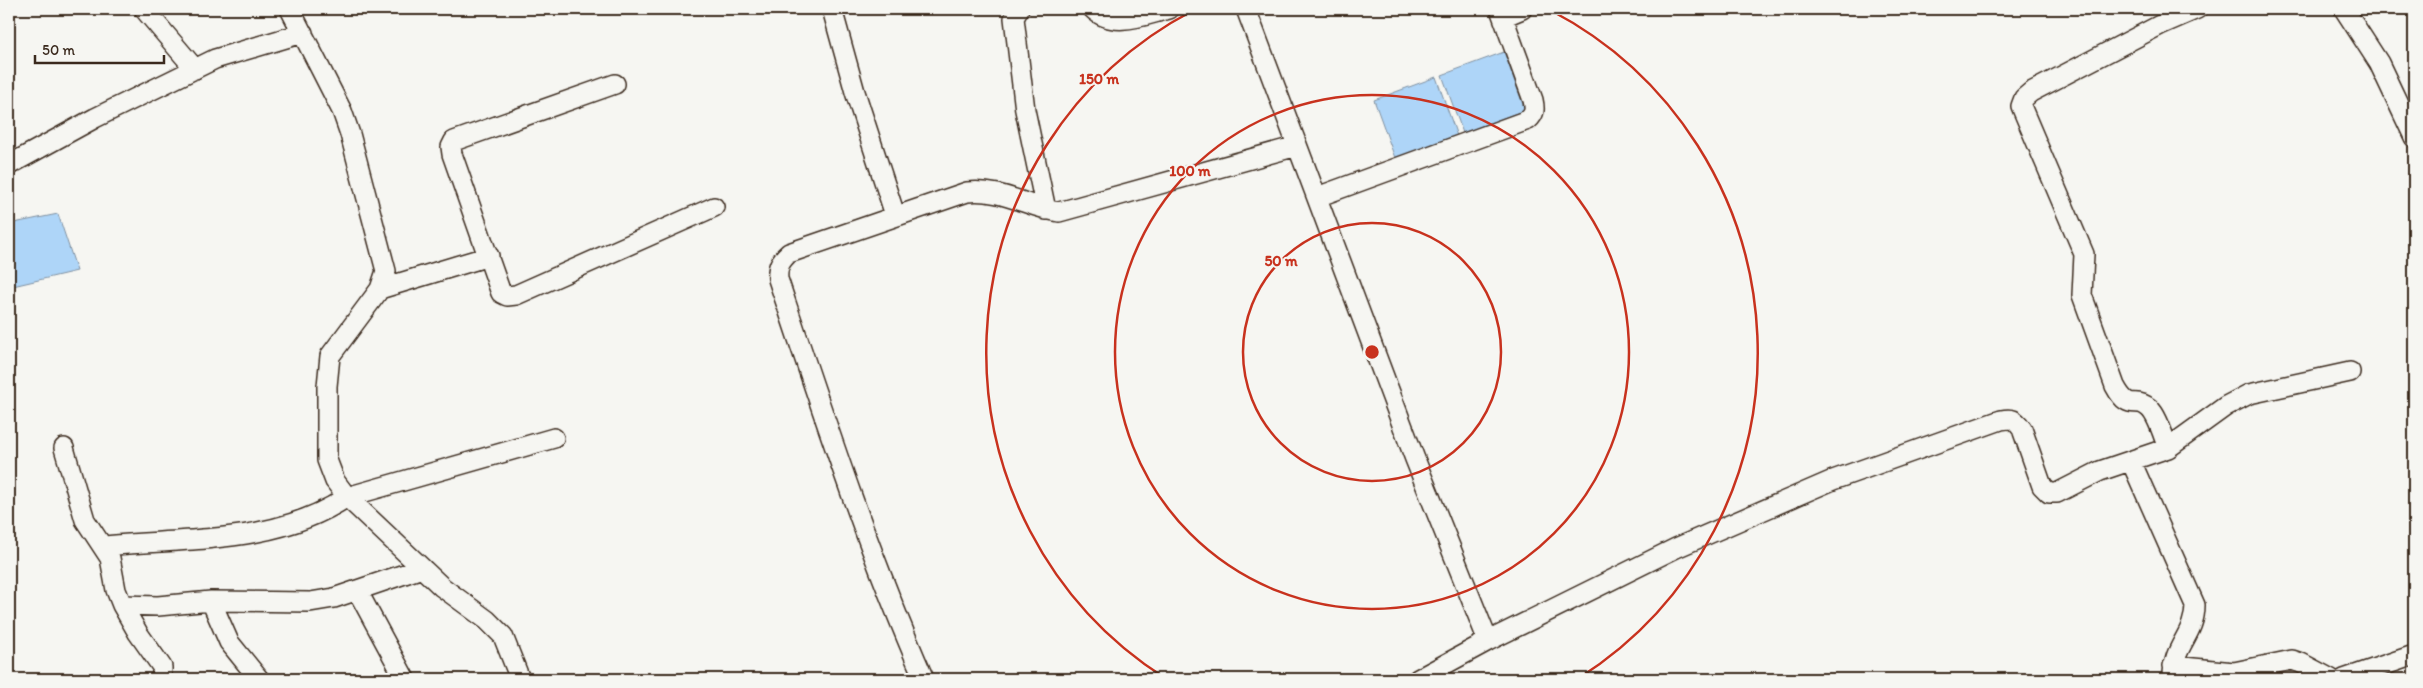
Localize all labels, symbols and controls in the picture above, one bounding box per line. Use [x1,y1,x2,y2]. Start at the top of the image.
scale bar [35,32,164,64]
text: 50 m [42,41,75,59]
text: 150 m [1079,70,1119,88]
text: 100 m [1169,162,1211,180]
text: 50 m [1264,252,1298,270]
centre of rings [1363,343,1381,361]

